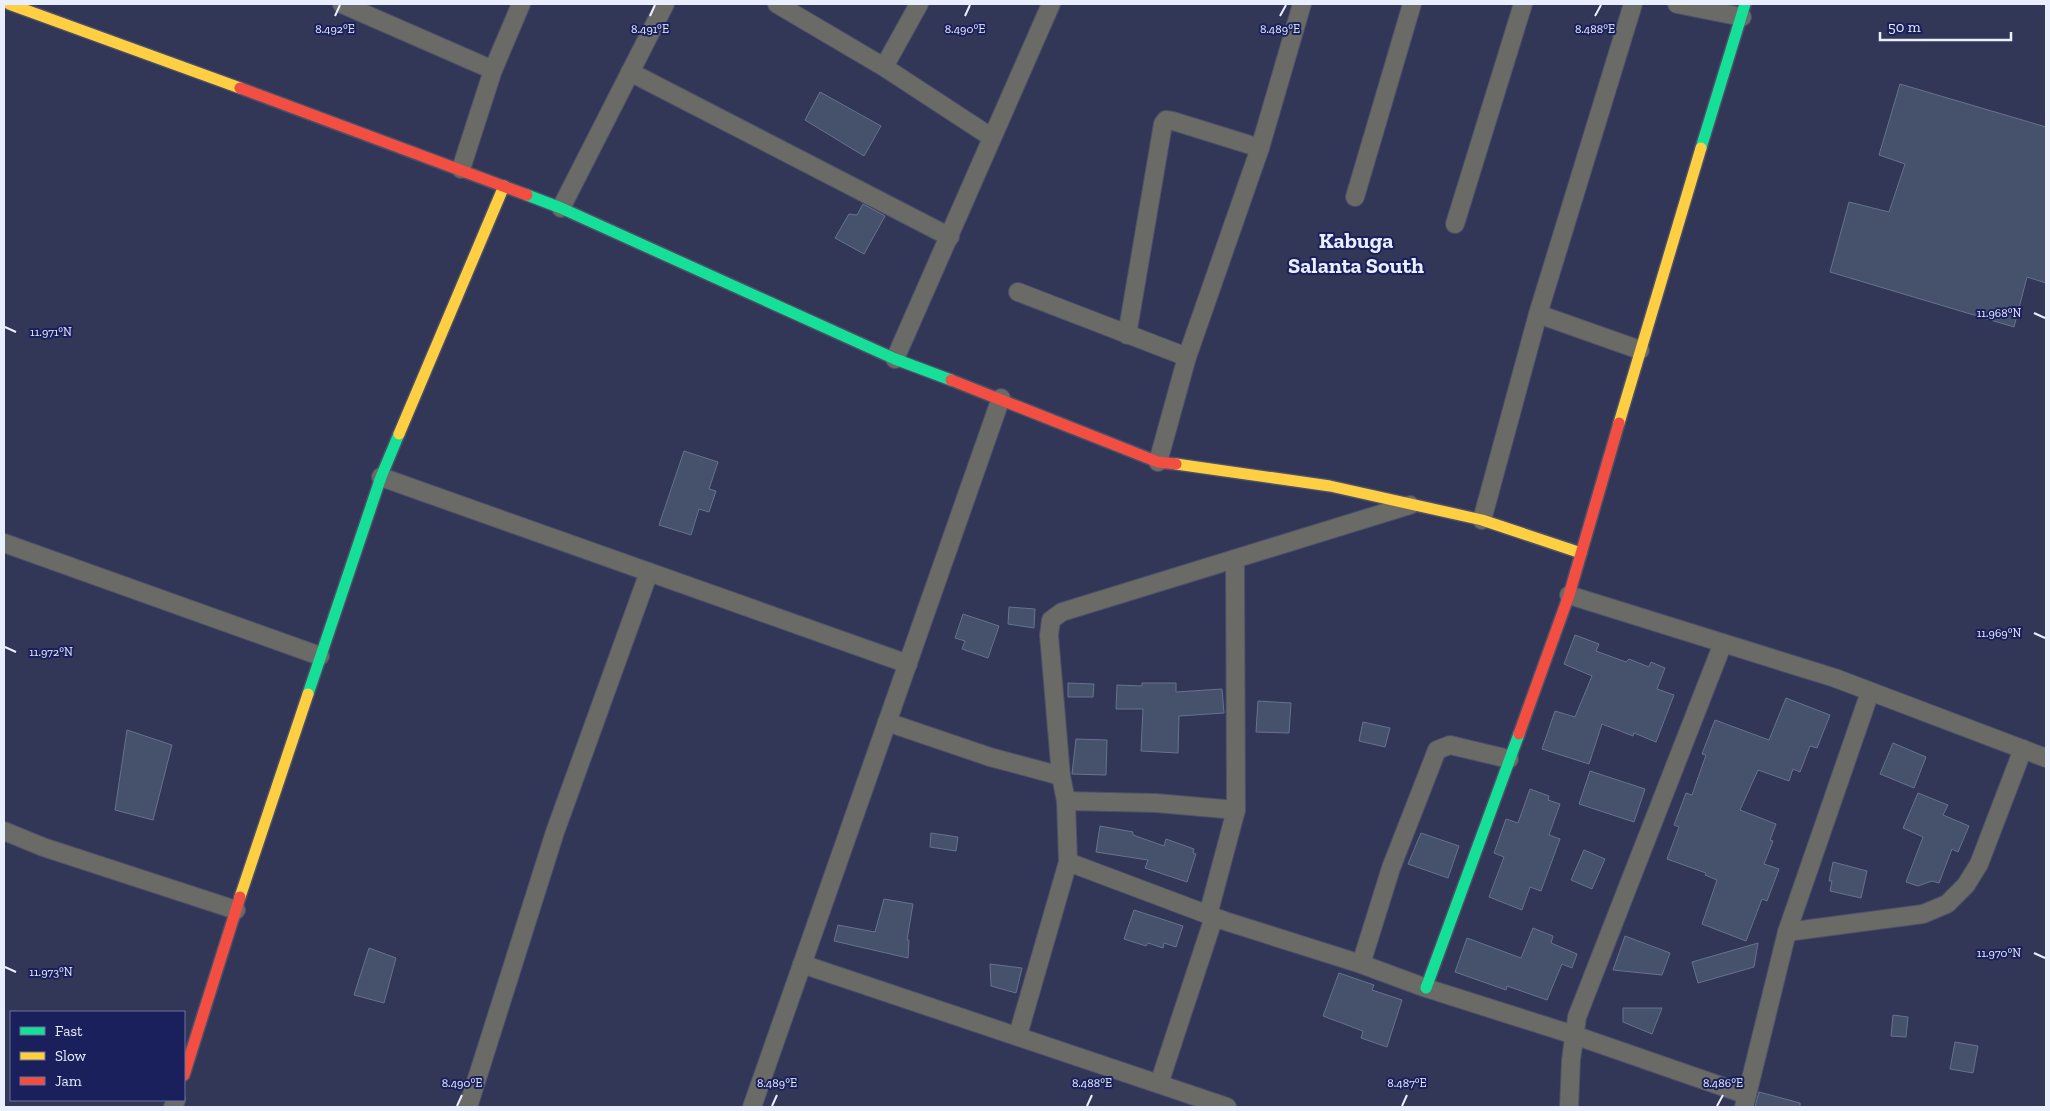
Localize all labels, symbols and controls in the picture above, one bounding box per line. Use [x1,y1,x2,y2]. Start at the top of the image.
scale bar [1880,10,2011,42]
text: 50 m [1888,18,1921,36]
text: 8.492°E [315,22,355,36]
text: 8.491°E [631,22,669,36]
text: 8.490°E [945,22,985,36]
text: 8.489°E [1260,22,1300,36]
text: 8.488°E [1575,22,1615,36]
district label: Kabuga Salanta South [1288,227,1424,279]
text: 11.968°N [1977,306,2021,320]
text: 11.971°N [30,325,72,339]
text: 11.969°N [1977,626,2021,640]
text: 11.972°N [29,645,73,659]
text: 11.970°N [1977,946,2021,960]
text: 11.973°N [29,965,73,979]
legend [10,1011,185,1101]
text: Fast [55,1022,83,1040]
text: Slow [55,1047,87,1065]
text: Jam [55,1072,82,1090]
text: 8.490°E [442,1076,482,1090]
text: 8.489°E [757,1076,797,1090]
text: 8.488°E [1072,1076,1112,1090]
text: 8.487°E [1387,1076,1427,1090]
text: 8.486°E [1703,1076,1743,1090]

